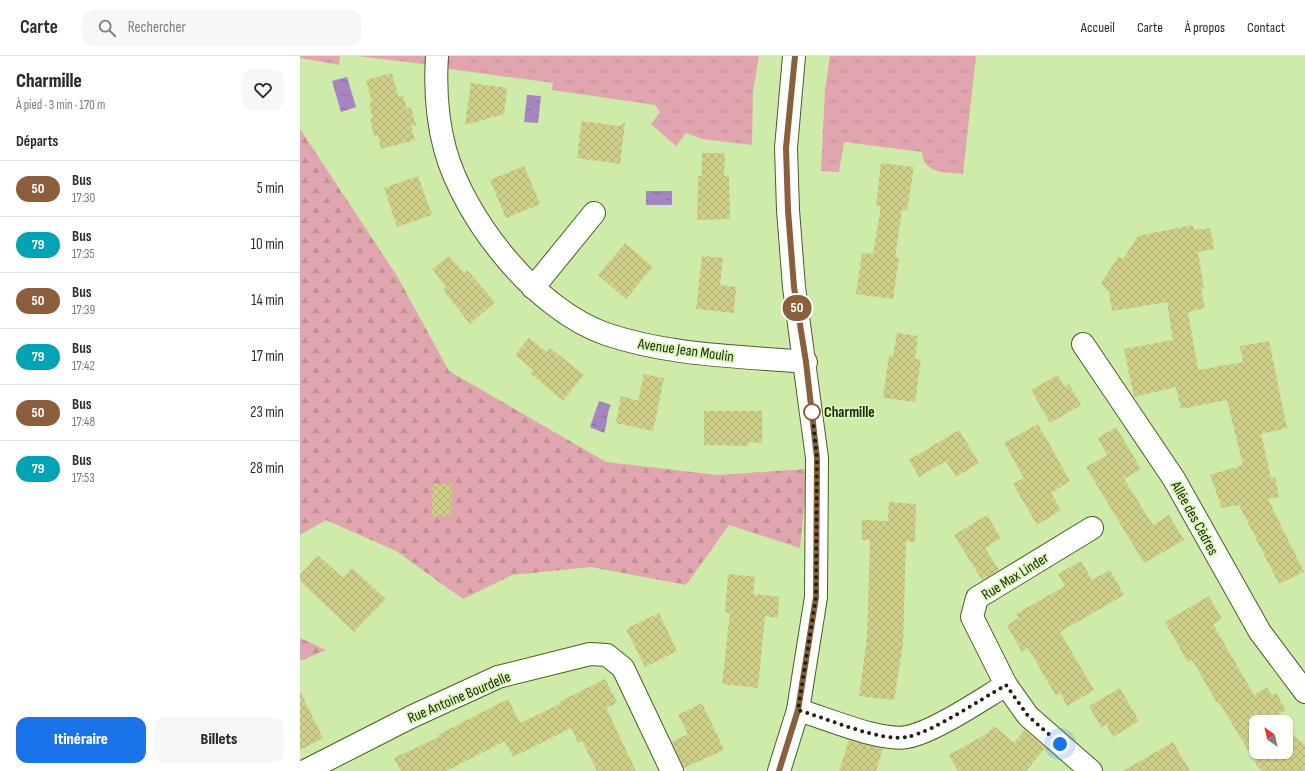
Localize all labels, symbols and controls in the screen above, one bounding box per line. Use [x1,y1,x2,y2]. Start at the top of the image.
search box [82,10,362,46]
text: Carte [20,16,58,39]
icon: search [96,17,118,39]
text: Rechercher [128,18,186,37]
text: Accueil [1081,19,1115,36]
text: Carte [1137,19,1163,36]
text: À propos [1185,19,1225,36]
text: Contact [1247,19,1285,36]
button: heart [242,69,284,111]
text: Charmille [16,70,82,93]
text: À pied · 3 min · 170 m [16,97,105,113]
text: Départs [16,132,58,151]
text: Bus [72,171,91,190]
text: 5 min [257,179,284,198]
text: 50 [32,180,44,197]
text: 17:30 [72,190,95,206]
text: Bus [72,227,91,246]
text: 10 min [251,235,284,254]
text: 79 [32,236,44,253]
text: 17:35 [72,246,95,262]
text: Bus [72,283,91,302]
text: 14 min [251,291,284,310]
text: 50 [32,292,44,309]
line badge: 50 [779,295,815,321]
text: 50 [791,299,803,316]
text: 17:39 [72,302,95,318]
street label: Avenue Jean Moulin [636,334,735,367]
text: Bus [72,339,91,358]
text: 17 min [252,347,284,366]
text: 79 [32,348,44,365]
text: 17:42 [72,358,95,374]
text: Bus [72,395,91,414]
text: 23 min [250,403,284,422]
marker: Charmille [803,403,821,421]
place label: Charmille [824,403,875,422]
text: 50 [32,404,44,421]
text: 17:48 [72,414,95,430]
text: Bus [72,451,91,470]
text: 28 min [250,459,284,478]
text: 79 [32,460,44,477]
text: 17:53 [72,470,95,486]
street label: Allée des Cèdres [1166,477,1223,559]
street label: Rue Max Linder [978,548,1053,605]
street label: Rue Antoine Bourdelle [405,667,514,728]
north arrow [1249,715,1293,759]
map controls [1249,715,1293,759]
button: Itinéraire [16,717,146,763]
button: Billets [154,717,284,763]
your location [1050,734,1070,754]

